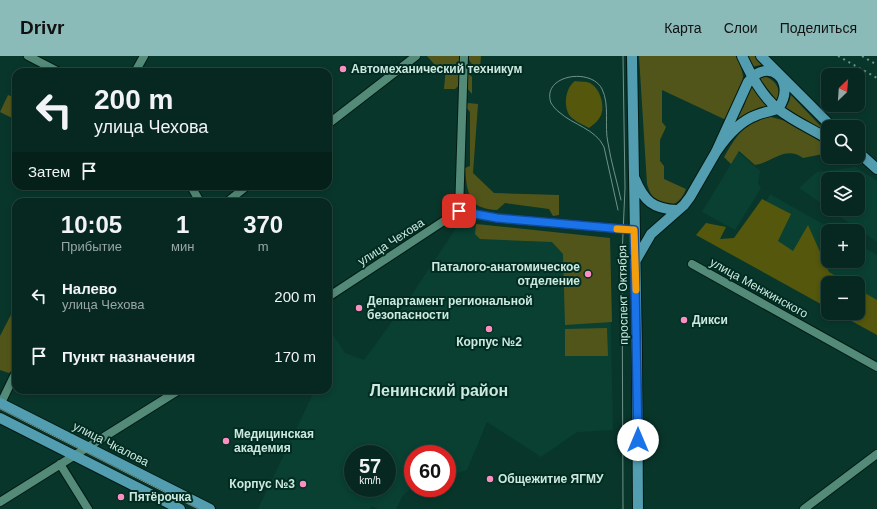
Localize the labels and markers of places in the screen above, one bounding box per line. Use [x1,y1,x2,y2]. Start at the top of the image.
place label: Автомеханический техникум [351,62,523,76]
marker: Автомеханический техникум [338,64,348,74]
pin [442,194,476,228]
place label: Паталого-анатомическое отделение [431,260,580,288]
marker: Паталого-анатомическое отделение [583,269,593,279]
place label: Департамент региональной безопасности [367,294,533,322]
marker: Департамент региональной безопасности [354,303,364,313]
place label: Дикси [692,313,728,327]
marker: Дикси [679,315,689,325]
marker: Корпус №2 [484,324,494,334]
place label: Корпус №2 [456,335,522,349]
place label: Медицинская академия [234,427,314,455]
marker: Медицинская академия [221,436,231,446]
place label: Общежитие ЯГМУ [498,472,604,486]
marker: Общежитие ЯГМУ [485,474,495,484]
place label: Корпус №3 [229,477,295,491]
marker: Корпус №3 [298,479,308,489]
place label: Пятёрочка [129,490,192,504]
marker: Пятёрочка [116,492,126,502]

